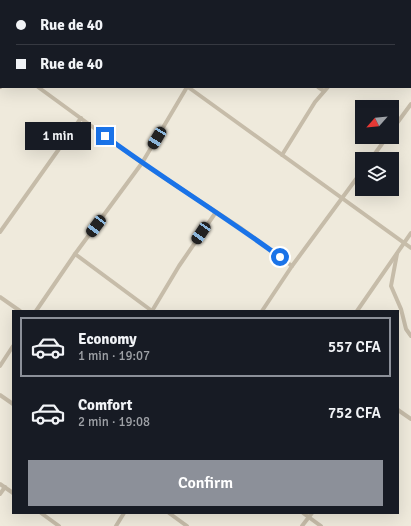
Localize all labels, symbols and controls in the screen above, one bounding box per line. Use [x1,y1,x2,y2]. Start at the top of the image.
text: Rue de 40 [40,16,103,34]
text: Rue de 40 [40,55,103,73]
north arrow [355,100,399,144]
map controls [355,100,399,196]
callout: 1 min [25,122,91,150]
car [146,125,168,151]
route end [96,127,114,145]
text: 1 min [42,128,74,144]
button: layers [355,152,399,196]
car [84,213,108,239]
car [189,220,213,246]
route start [271,248,289,266]
icon: car [30,329,66,365]
text: Economy [78,330,137,348]
text: 557 CFA [328,338,381,356]
text: 1 min · 19:07 [78,348,150,364]
icon: car [30,395,66,431]
text: Comfort [78,396,132,414]
text: 752 CFA [328,404,381,422]
text: 2 min · 19:08 [78,414,150,430]
button: Confirm [28,460,383,506]

